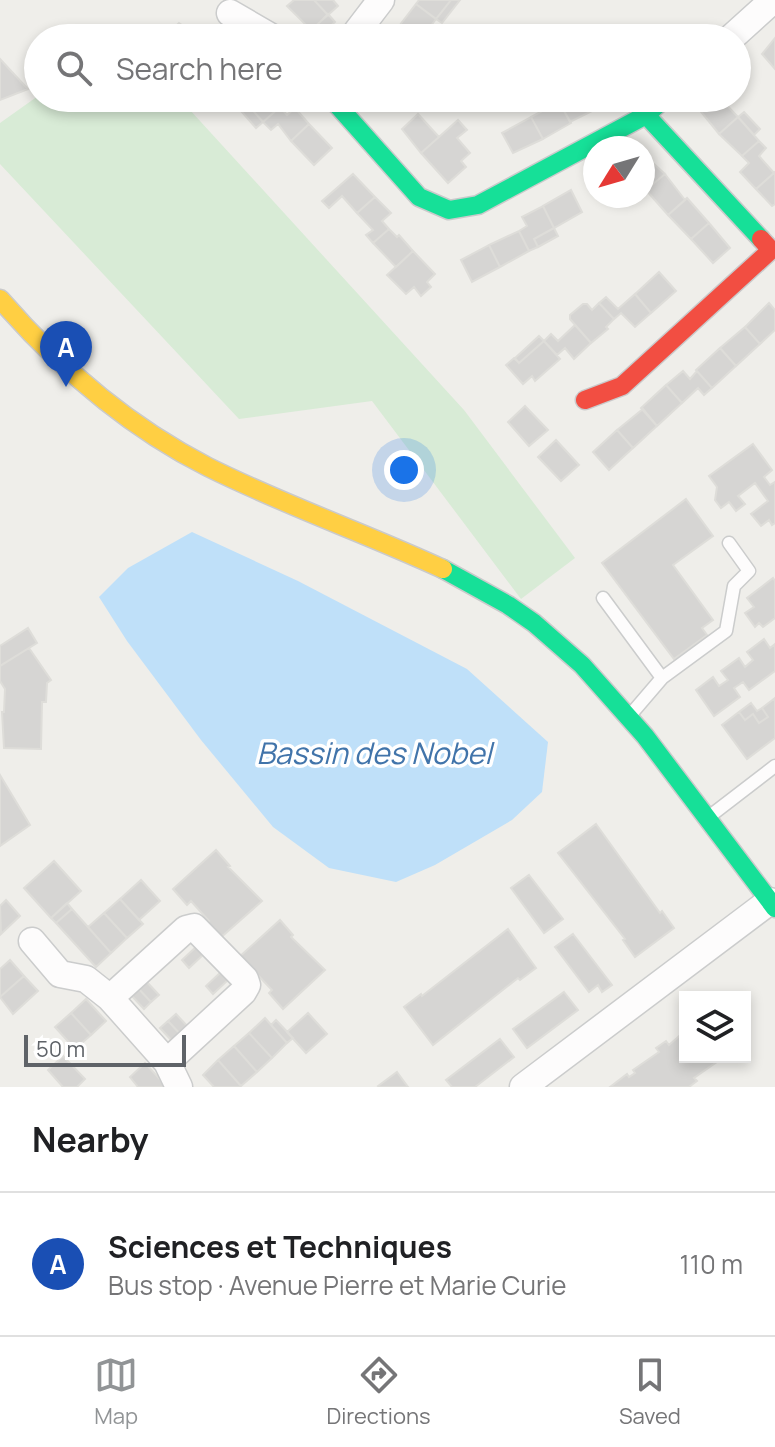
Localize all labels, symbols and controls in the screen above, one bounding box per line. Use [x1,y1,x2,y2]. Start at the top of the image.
search box [24,24,751,112]
icon: search [52,46,96,90]
text: Search here [116,48,283,89]
north arrow [583,136,655,208]
pin: A [40,321,92,387]
your location [384,450,424,490]
water label: Bassin des Nobel [256,732,496,773]
map controls [679,991,751,1063]
button: layers [679,991,751,1063]
scale bar [24,1031,186,1067]
text: 50 m [36,1034,85,1064]
text: Nearby [32,1116,148,1162]
text: Sciences et Techniques [108,1226,452,1267]
text: A [49,1246,67,1282]
text: 110 m [680,1246,743,1282]
text: Bus stop · Avenue Pierre et Marie Curie [108,1267,567,1303]
tab: Map [94,1353,138,1431]
tab: Directions [326,1353,431,1431]
tab: Saved [619,1353,681,1431]

